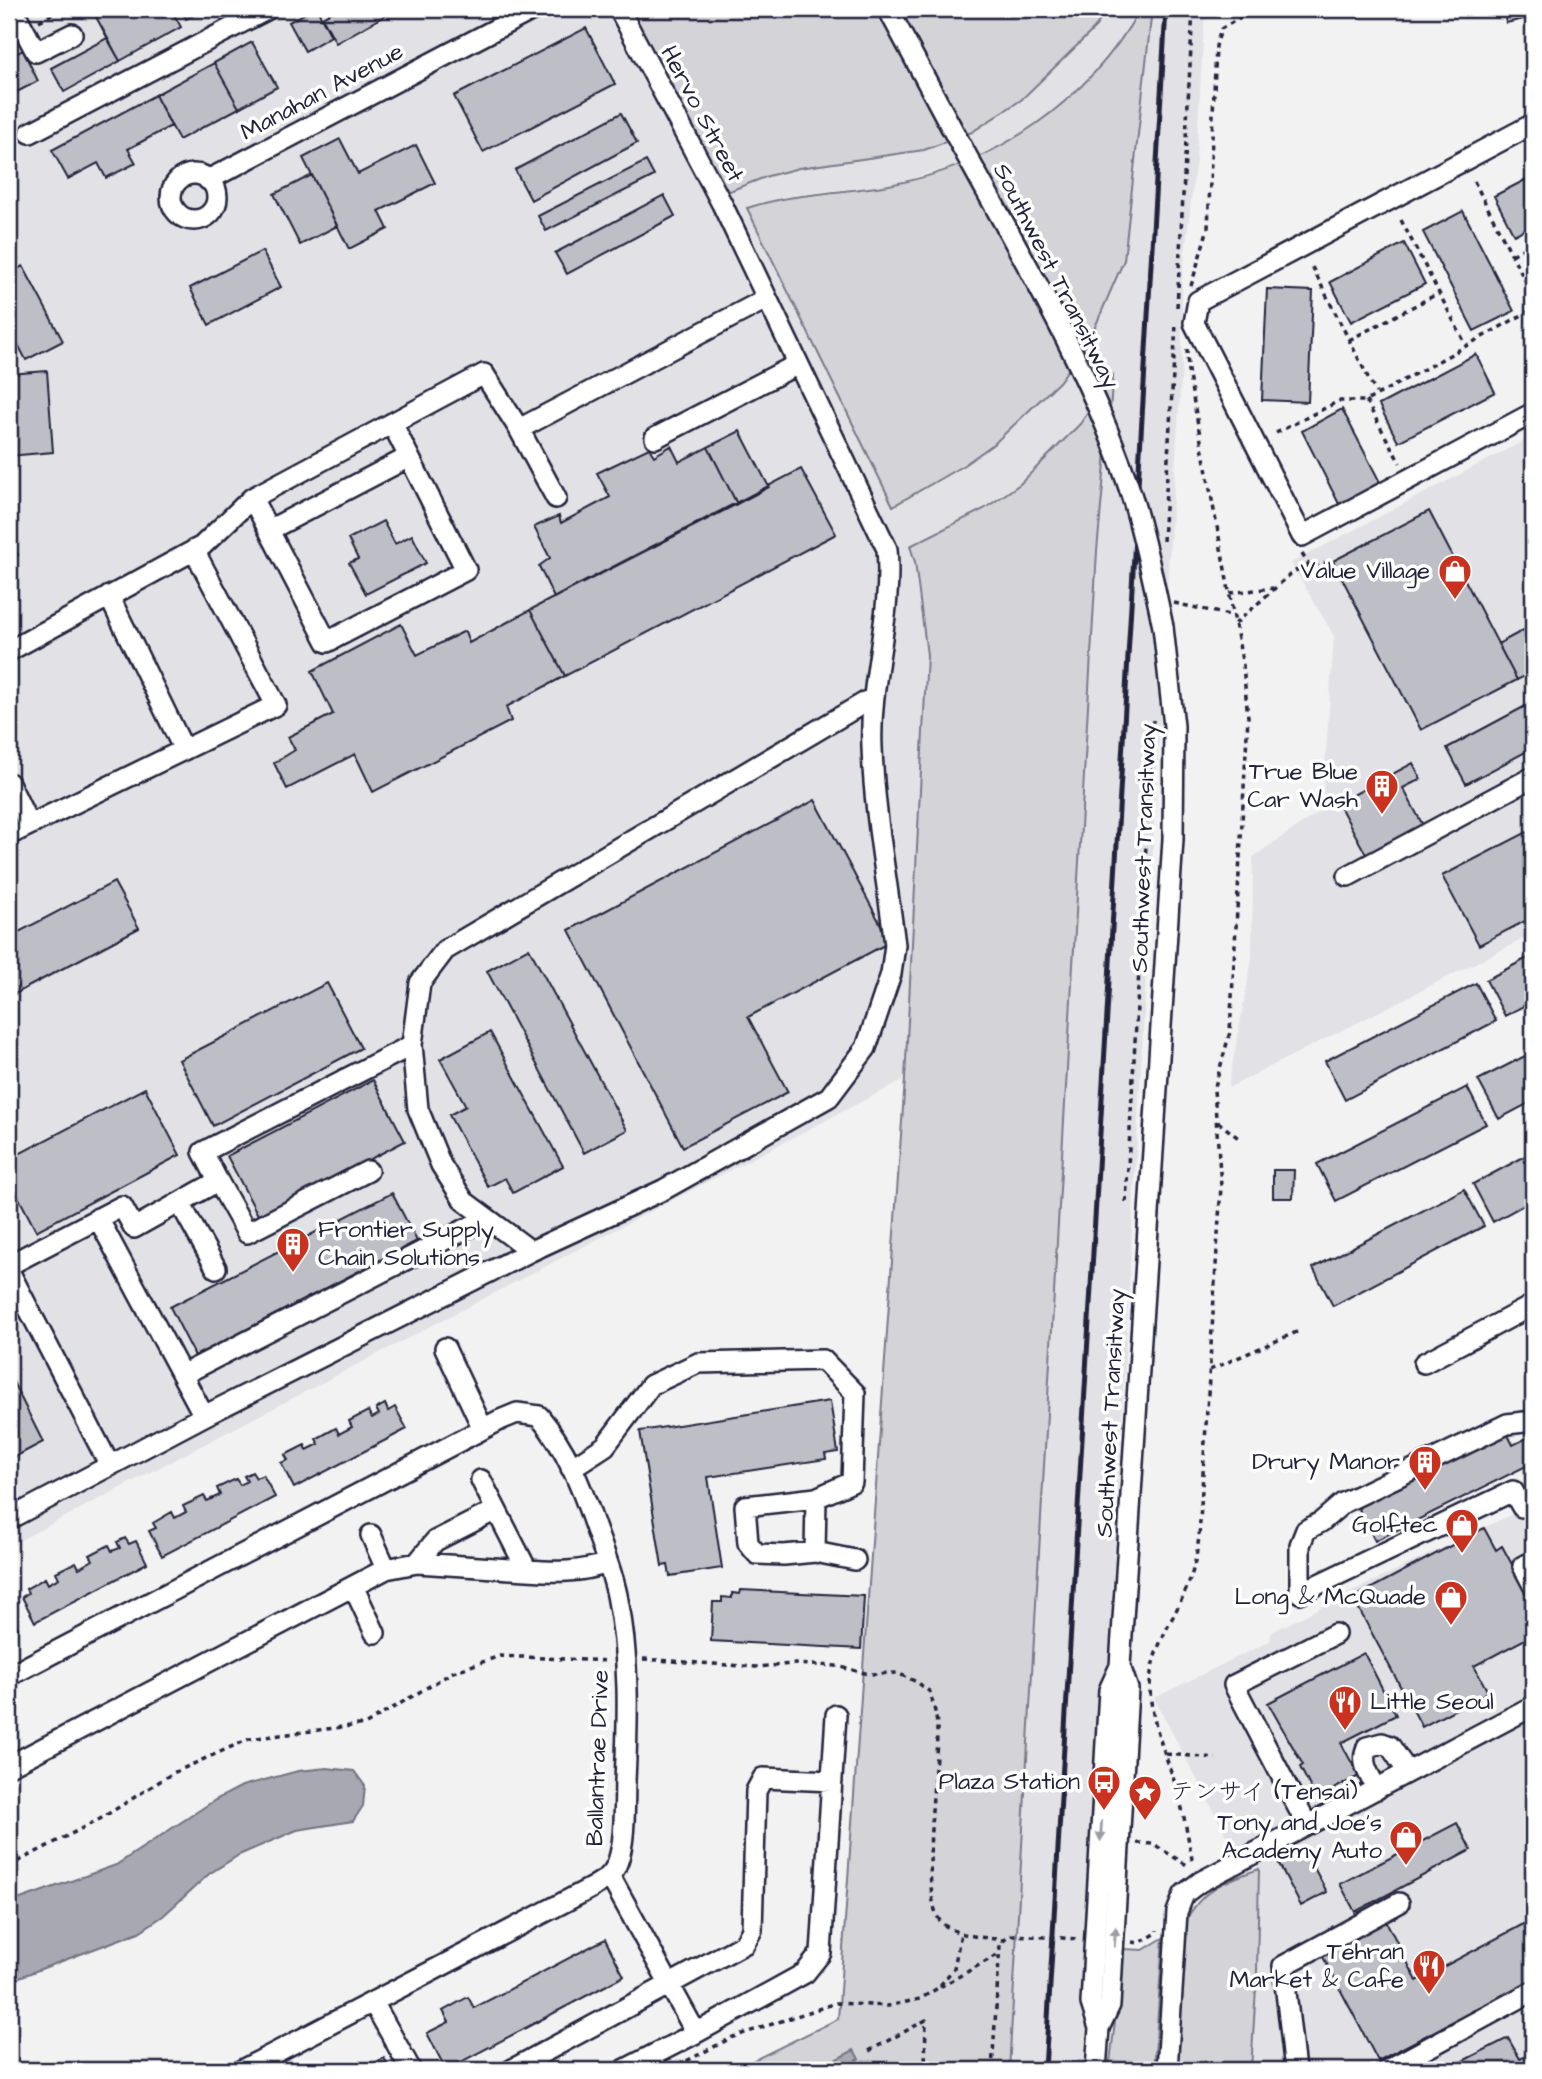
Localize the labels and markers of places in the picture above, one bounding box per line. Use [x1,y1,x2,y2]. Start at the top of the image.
shop icon: Value Village [1436,552,1474,601]
place label: Value Village [1300,554,1430,589]
place label: True Blue Car Wash [1247,755,1358,817]
building icon: True Blue Car Wash [1363,767,1401,816]
place label: Frontier Supply Chain Solutions [318,1213,494,1275]
building icon: Frontier Supply Chain Solutions [274,1225,312,1274]
building icon: Drury Manor [1406,1443,1444,1492]
place label: Drury Manor [1252,1445,1400,1480]
shop icon: Golftec [1443,1506,1481,1555]
place label: Golftec [1352,1508,1438,1542]
shop icon: Long & McQuade [1432,1578,1470,1627]
place label: Long & McQuade [1234,1580,1426,1615]
restaurant icon: Little Seoul [1326,1683,1364,1732]
place label: Little Seoul [1370,1685,1494,1719]
bus stop icon: Plaza Station [1085,1763,1123,1812]
place label: Plaza Station [939,1765,1080,1799]
place icon: テンサイ (Tensai) [1126,1773,1164,1822]
place label: テンサイ (Tensai) [1170,1775,1358,1809]
place label: Tony and Joe's Academy Auto [1218,1806,1382,1869]
shop icon: Tony and Joe's Academy Auto [1387,1818,1425,1867]
place label: Tehran Market & Cafe [1230,1935,1404,1997]
restaurant icon: Tehran Market & Cafe [1410,1947,1448,1996]

